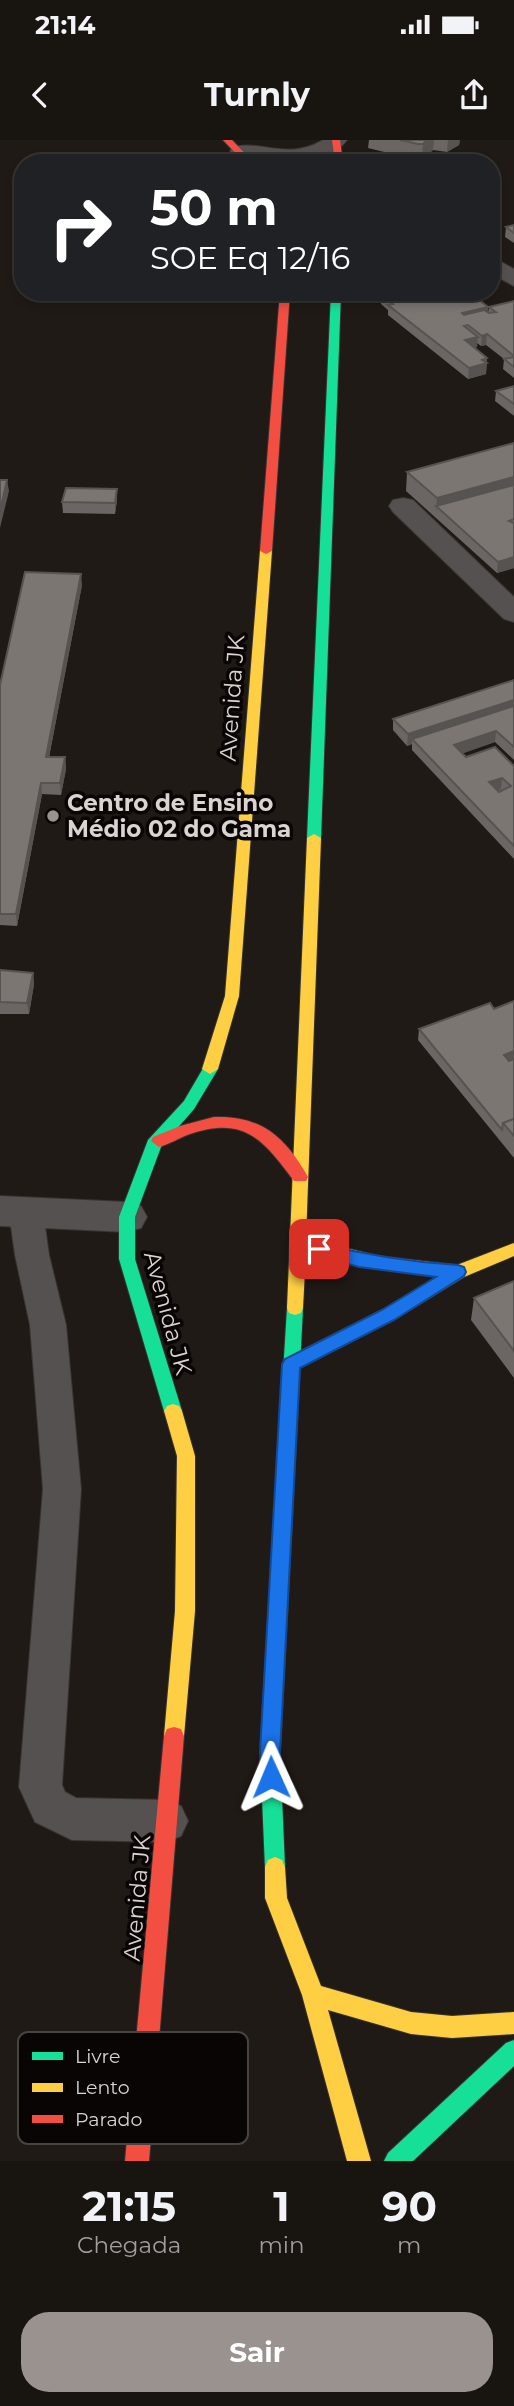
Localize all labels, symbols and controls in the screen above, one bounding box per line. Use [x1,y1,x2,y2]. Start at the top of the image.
text: 21:14 [35,9,95,41]
text: Turnly [204,75,310,114]
icon: back [21,76,59,114]
icon: share [455,76,493,114]
text: 50 m [150,178,278,237]
icon: right [35,182,126,273]
text: SOE Eq 12/16 [150,238,350,277]
street label: Avenida JK [214,633,250,762]
place label: Centro de Ensino Médio 02 do Gama [67,789,291,843]
marker: Centro de Ensino Médio 02 do Gama [45,808,61,824]
pin [289,1219,349,1279]
icon: arrive [300,1230,338,1268]
street label: Avenida JK [138,1248,198,1378]
position arrow [234,1740,308,1814]
street label: Avenida JK [118,1833,157,1962]
legend [18,2032,248,2144]
text: Livre [75,2045,120,2068]
text: Lento [75,2076,130,2099]
text: Parado [75,2108,143,2131]
text: 21:15 [82,2180,176,2232]
text: 1 [273,2180,290,2232]
text: 90 [382,2180,437,2232]
text: Chegada [77,2231,181,2259]
text: min [258,2231,305,2259]
text: m [397,2231,421,2259]
button: Sair [21,2312,493,2392]

